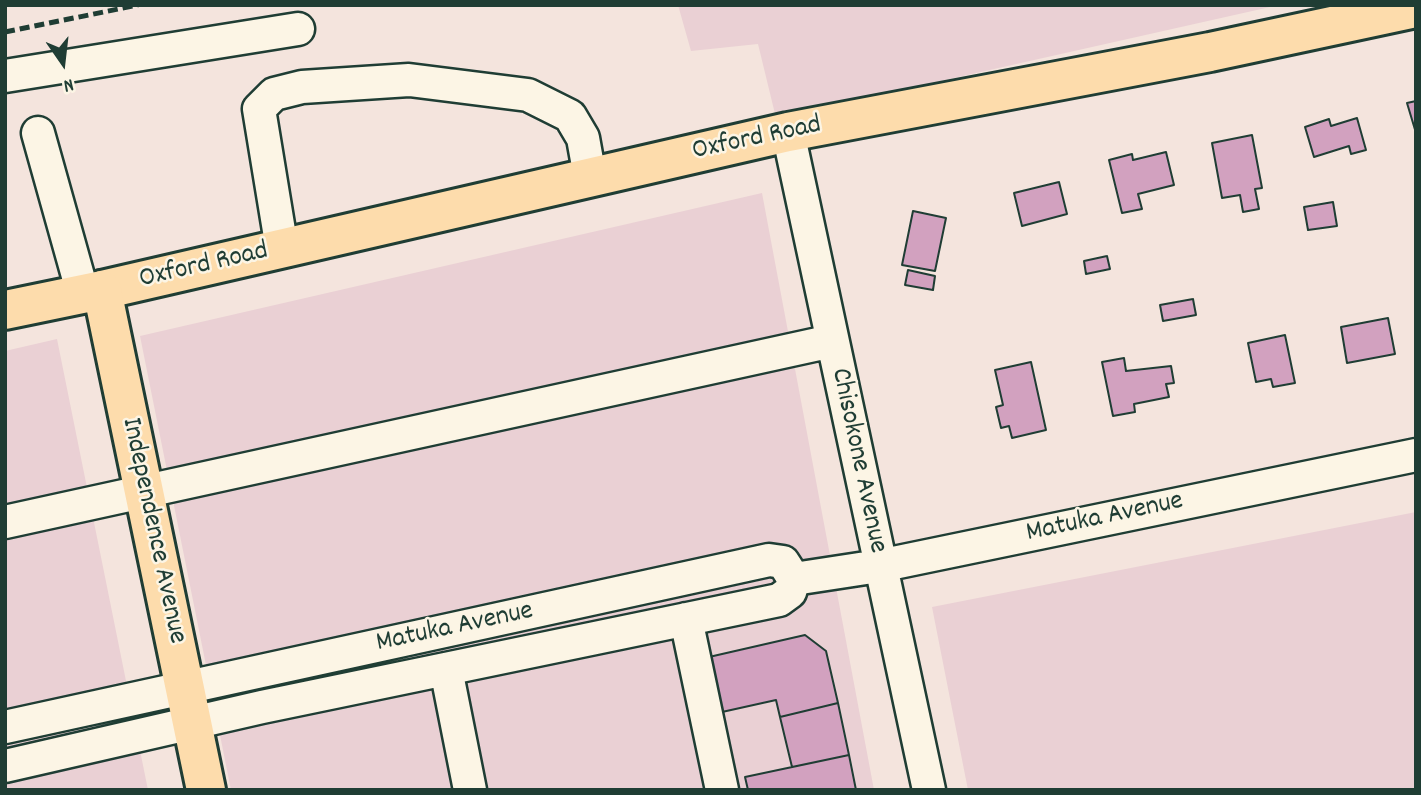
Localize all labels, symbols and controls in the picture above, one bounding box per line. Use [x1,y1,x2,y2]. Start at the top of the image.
north arrow [28,28,98,98]
text: N [60,70,76,98]
street label: Oxford Road [689,110,825,170]
street label: Oxford Road [136,236,272,298]
street label: Chisokone Avenue [821,365,893,557]
street label: Independence Avenue [112,415,192,647]
street label: Matuka Avenue [1023,486,1187,552]
street label: Matuka Avenue [373,596,537,662]

